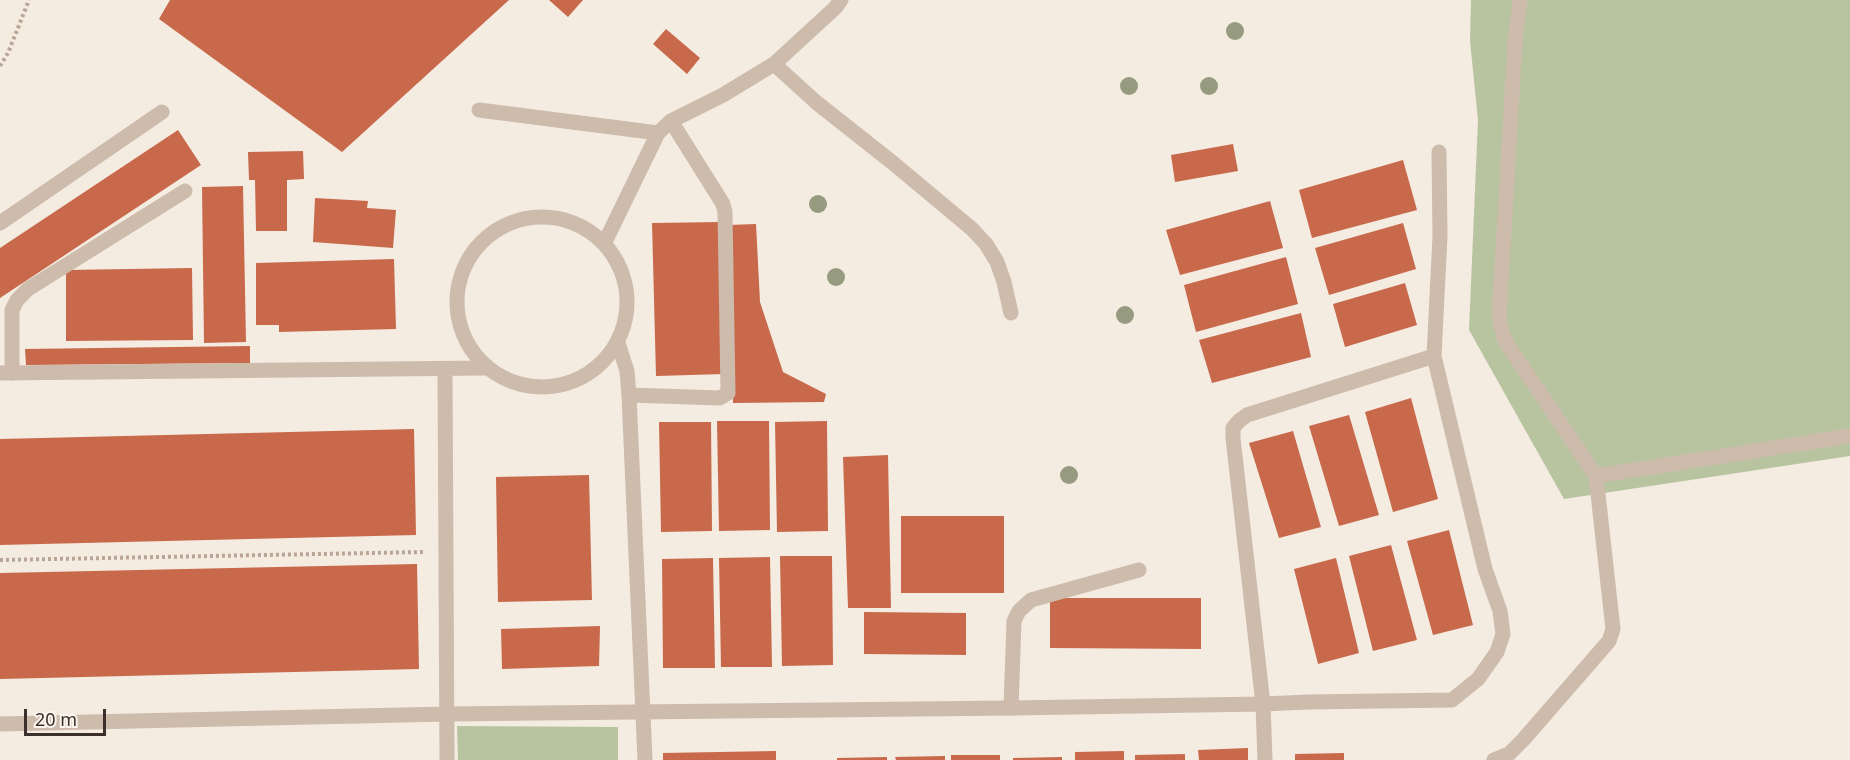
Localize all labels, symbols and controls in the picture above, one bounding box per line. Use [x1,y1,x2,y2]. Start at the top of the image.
scale bar [27,697,110,735]
text: 20 m [35,707,77,731]

